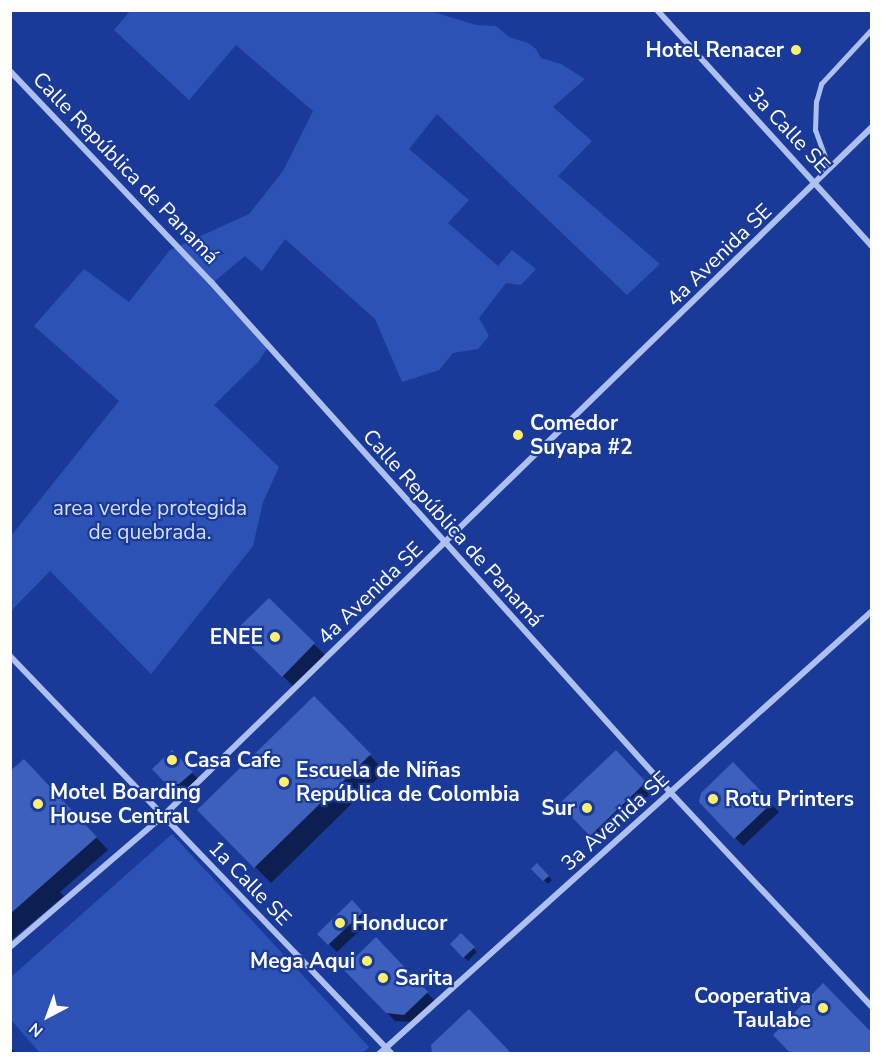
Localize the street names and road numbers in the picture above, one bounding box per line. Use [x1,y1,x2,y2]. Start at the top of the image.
street label: Calle República de Panamá [28,67,224,269]
street label: 3a Calle SE [743,82,835,178]
street label: 4a Avenida SE [661,199,777,311]
street label: Calle República de Panamá [358,424,548,632]
street label: 4a Avenida SE [312,537,428,649]
street label: 3a Avenida SE [556,766,674,876]
street label: 1a Calle SE [203,835,297,931]

